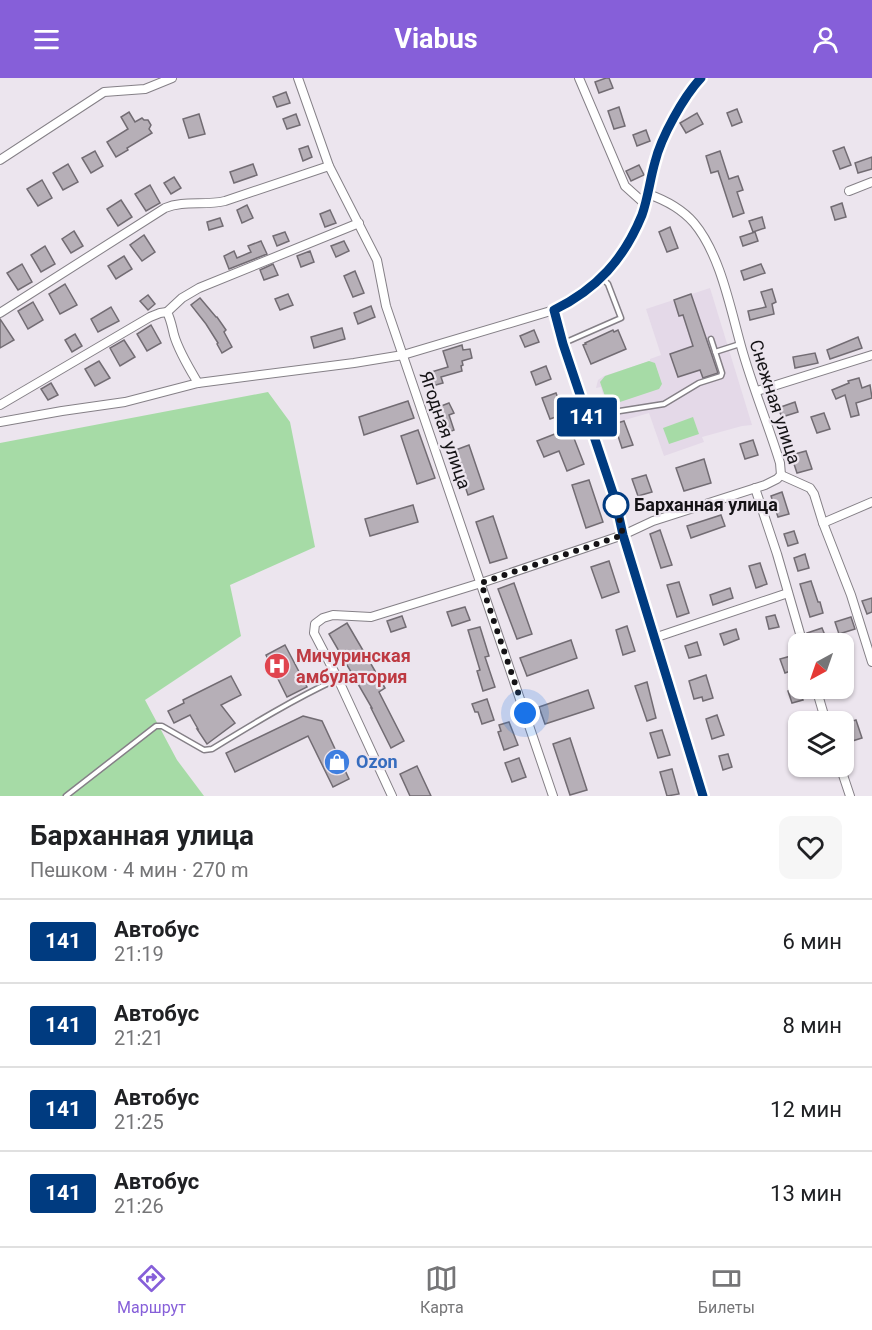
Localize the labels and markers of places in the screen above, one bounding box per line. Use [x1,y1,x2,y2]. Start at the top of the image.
marker: Барханная улица [603,492,629,518]
place label: Барханная улица [634,494,778,515]
place label: Мичуринская амбулатория [296,645,411,687]
hospital icon: Мичуринская амбулатория [262,651,292,681]
shop icon: Ozon [322,747,352,777]
place label: Ozon [356,751,398,772]

